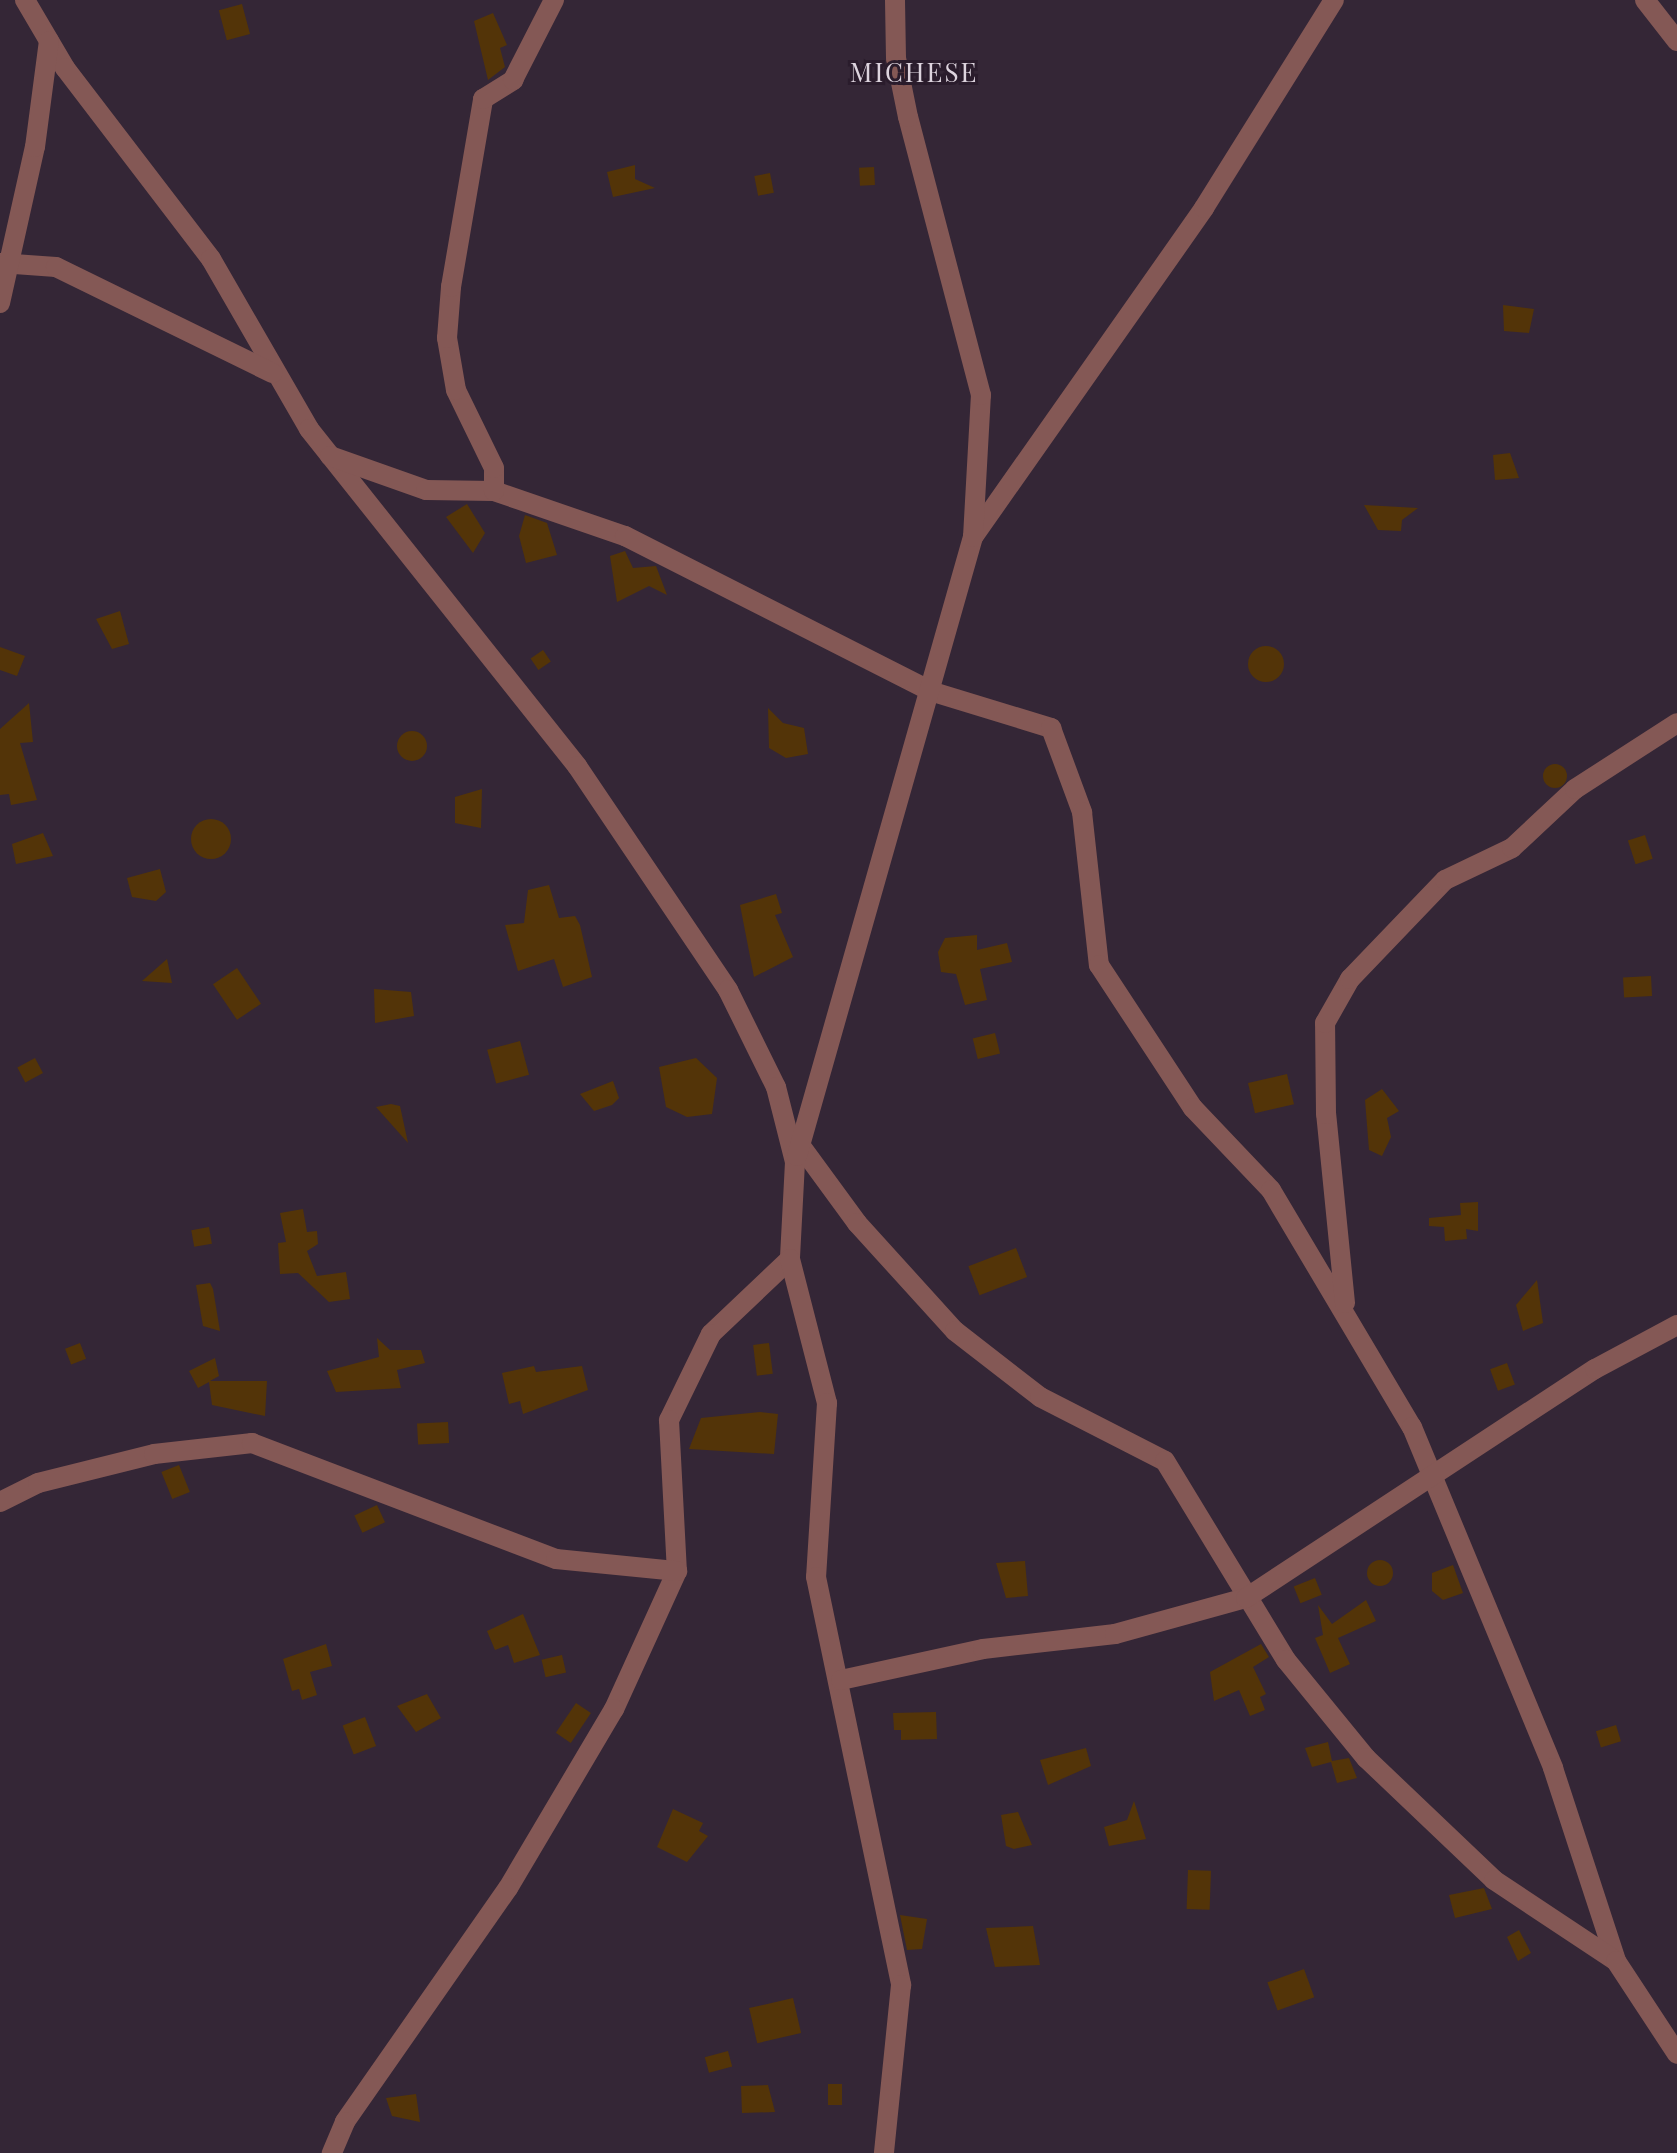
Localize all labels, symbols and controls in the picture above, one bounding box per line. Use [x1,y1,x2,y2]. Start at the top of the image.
district label: MICHESE [850,56,978,88]

